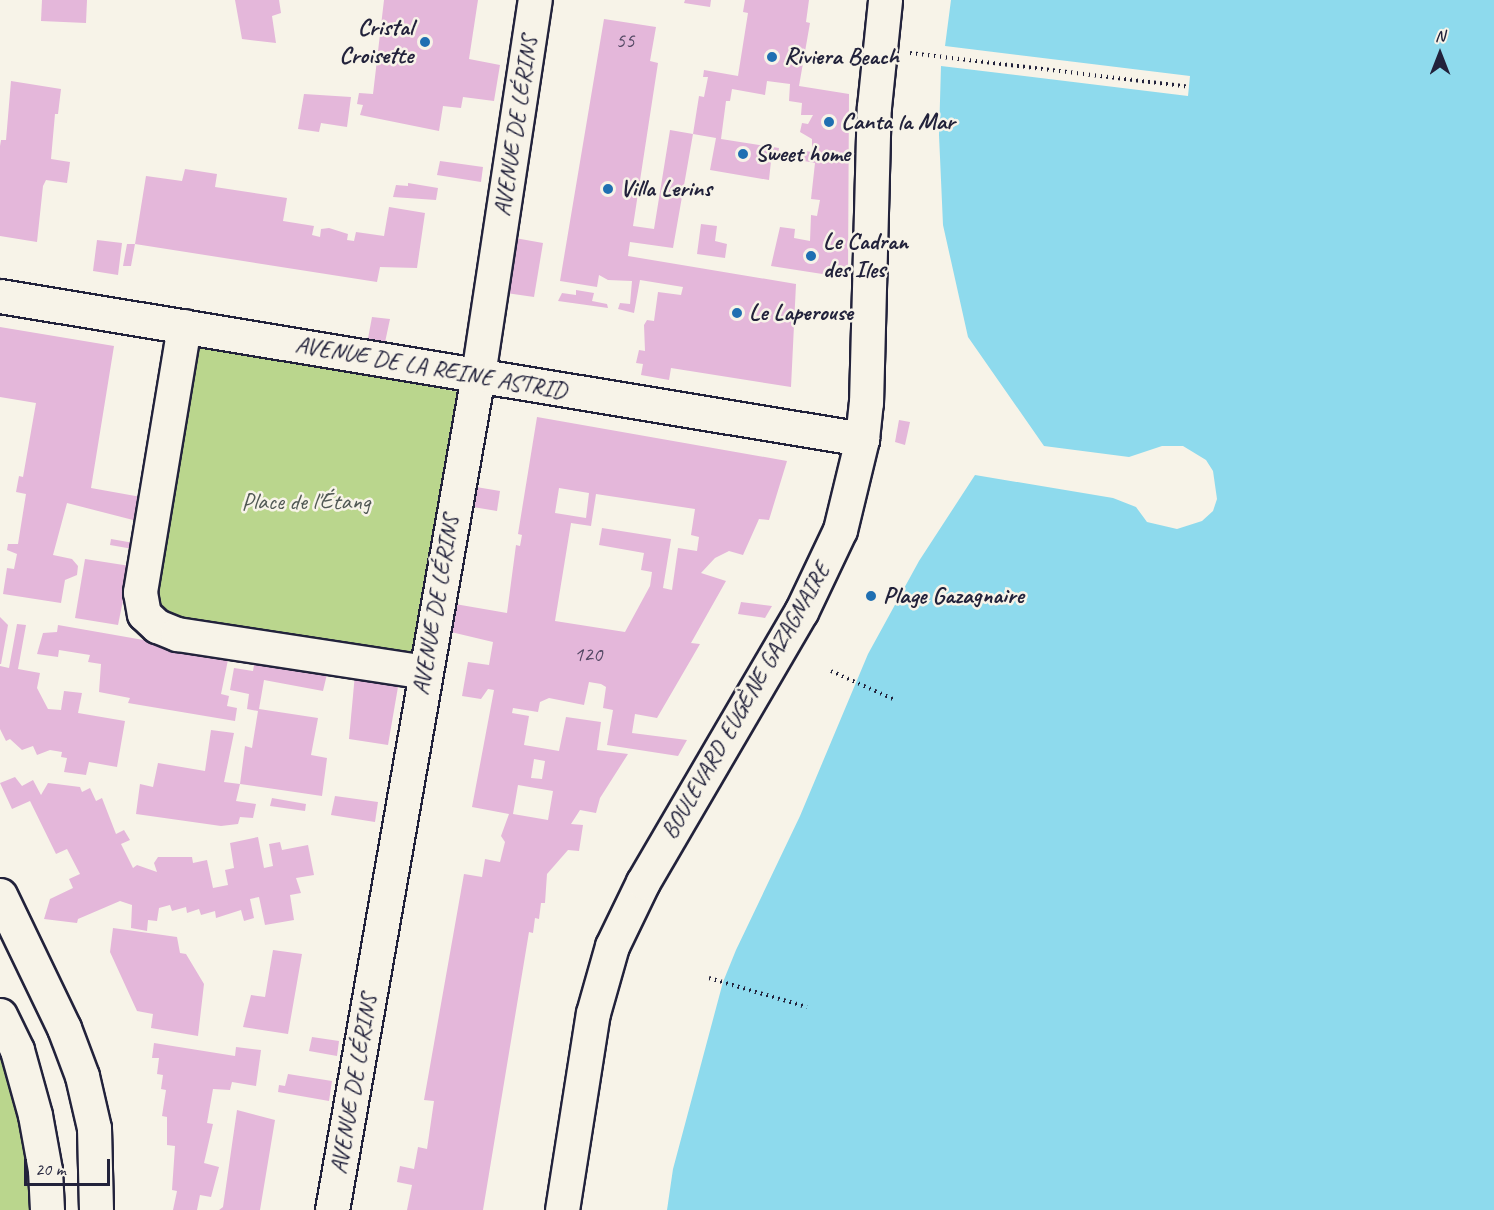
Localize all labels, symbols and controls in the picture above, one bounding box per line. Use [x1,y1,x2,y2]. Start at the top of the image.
place label: Cristal Croisette [339,14,413,70]
north arrow [1410,24,1470,84]
text: N [1435,26,1445,46]
house number: 55 [616,27,634,53]
street label: AVENUE DE LÉRINS [488,34,544,218]
marker: Cristal Croisette [418,35,432,49]
place label: Riviera Beach [784,43,898,71]
marker: Riviera Beach [765,50,779,64]
place label: Canta la Mar [841,108,955,136]
marker: Canta la Mar [822,115,836,129]
place label: Sweet home [755,140,851,168]
marker: Sweet home [736,147,750,161]
place label: Villa Lerins [620,175,712,203]
marker: Villa Lerins [601,182,615,196]
place label: Le Cadran des Iles [823,228,908,284]
marker: Le Cadran des Iles [804,249,818,263]
place label: Le Laperouse [749,299,854,327]
marker: Le Laperouse [730,306,744,320]
street label: AVENUE DE LA REINE ASTRID [293,330,569,406]
park label: Place de l'Étang [242,488,370,516]
street label: AVENUE DE LÉRINS [406,513,466,697]
street label: BOULEVARD EUGÈNE GAZAGNAIRE [655,558,837,844]
place label: Plage Gazagnaire [883,582,1023,610]
marker: Plage Gazagnaire [864,589,878,603]
house number: 120 [574,641,602,667]
street label: AVENUE DE LÉRINS [324,992,384,1176]
scale bar [27,1147,112,1185]
text: 20 m [35,1158,66,1180]

